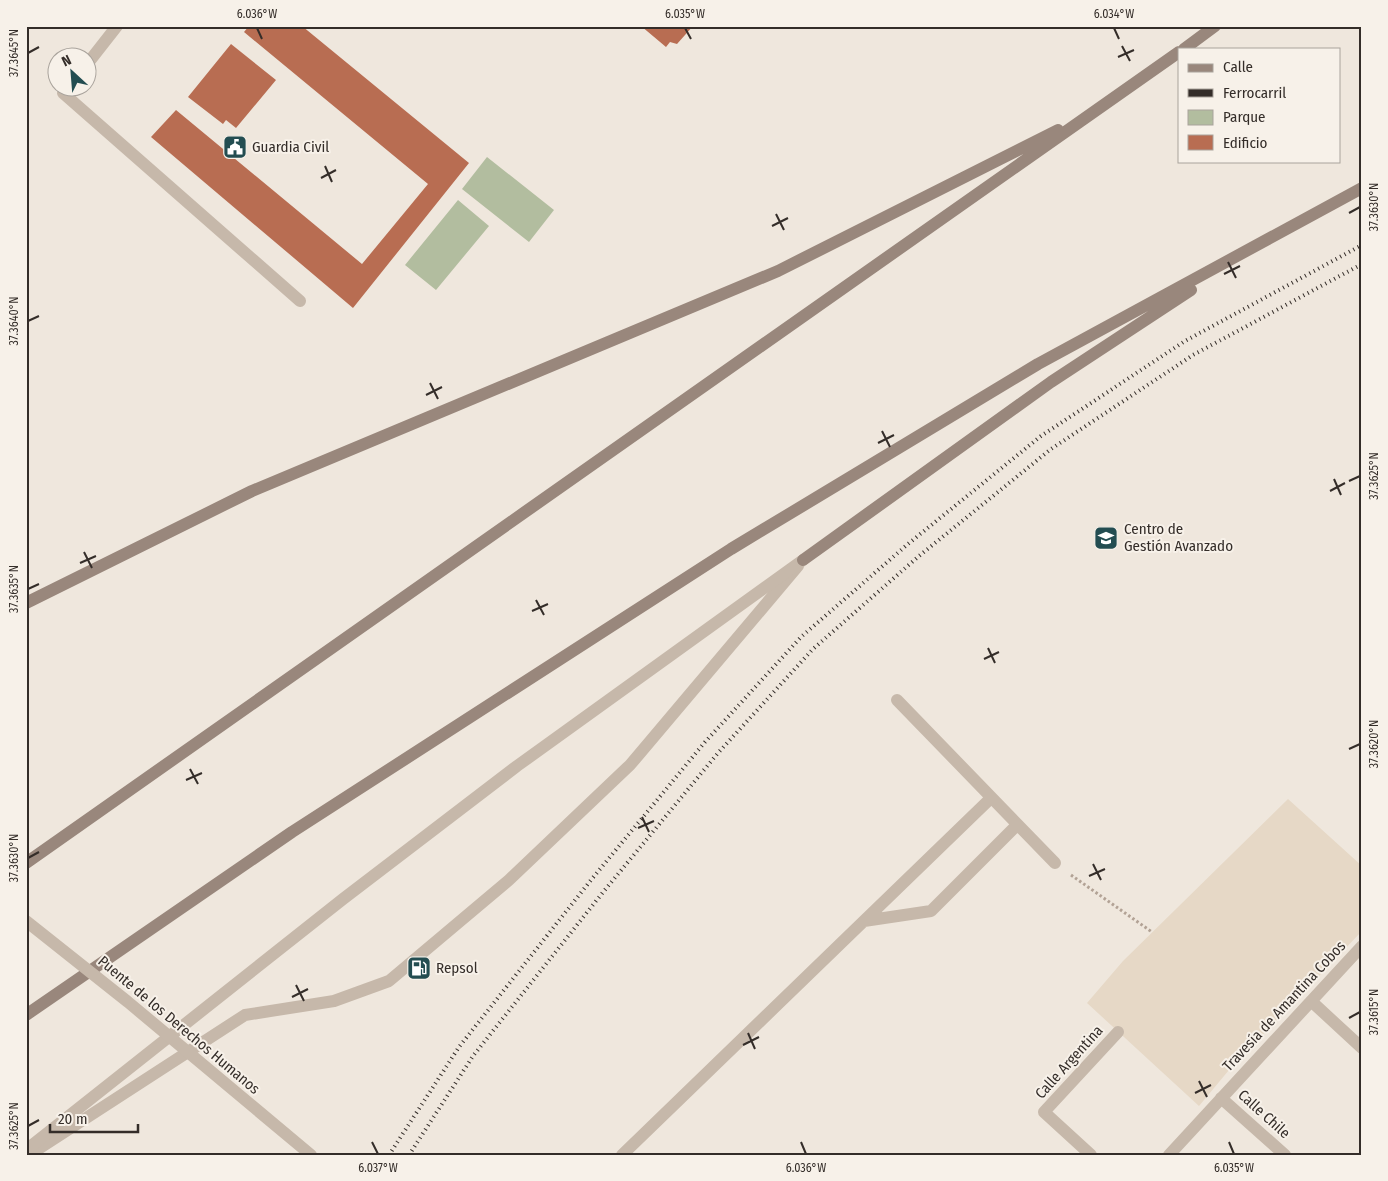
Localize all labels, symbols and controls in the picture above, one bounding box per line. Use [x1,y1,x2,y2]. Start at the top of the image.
text: 6.036°W [237,7,277,21]
text: 6.035°W [665,7,705,21]
text: 6.034°W [1094,7,1134,21]
text: 37.3645°N [7,29,21,77]
north arrow [48,48,98,98]
legend [1178,48,1340,162]
text: N [59,51,74,70]
text: Calle [1223,58,1253,76]
text: Ferrocarril [1223,84,1286,102]
text: Parque [1223,108,1266,126]
public building icon: Guardia Civil [222,134,248,160]
text: Edificio [1223,134,1268,152]
place label: Guardia Civil [252,138,329,156]
text: 37.3630°N [1367,183,1381,231]
text: 37.3640°N [7,296,21,346]
text: 37.3625°N [1367,452,1381,500]
place label: Centro de Gestión Avanzado [1124,520,1233,555]
school or university icon: Centro de Gestión Avanzado [1093,525,1119,551]
text: 37.3635°N [7,565,21,613]
text: 37.3620°N [1367,720,1381,768]
text: 37.3630°N [7,834,21,882]
street label: Travesía de Amantina Cobos [1219,937,1349,1075]
street label: Puente de los Derechos Humanos [95,952,263,1098]
fuel station icon: Repsol [406,955,432,981]
place label: Repsol [436,959,478,977]
text: 37.3615°N [1367,989,1381,1035]
street label: Calle Argentina [1031,1022,1107,1102]
street label: Calle Chile [1234,1086,1294,1142]
scale bar [50,1101,138,1133]
text: 37.3625°N [7,1102,21,1150]
text: 20 m [58,1110,88,1128]
text: 6.037°W [358,1161,398,1175]
text: 6.036°W [786,1161,826,1175]
text: 6.035°W [1214,1161,1254,1175]

